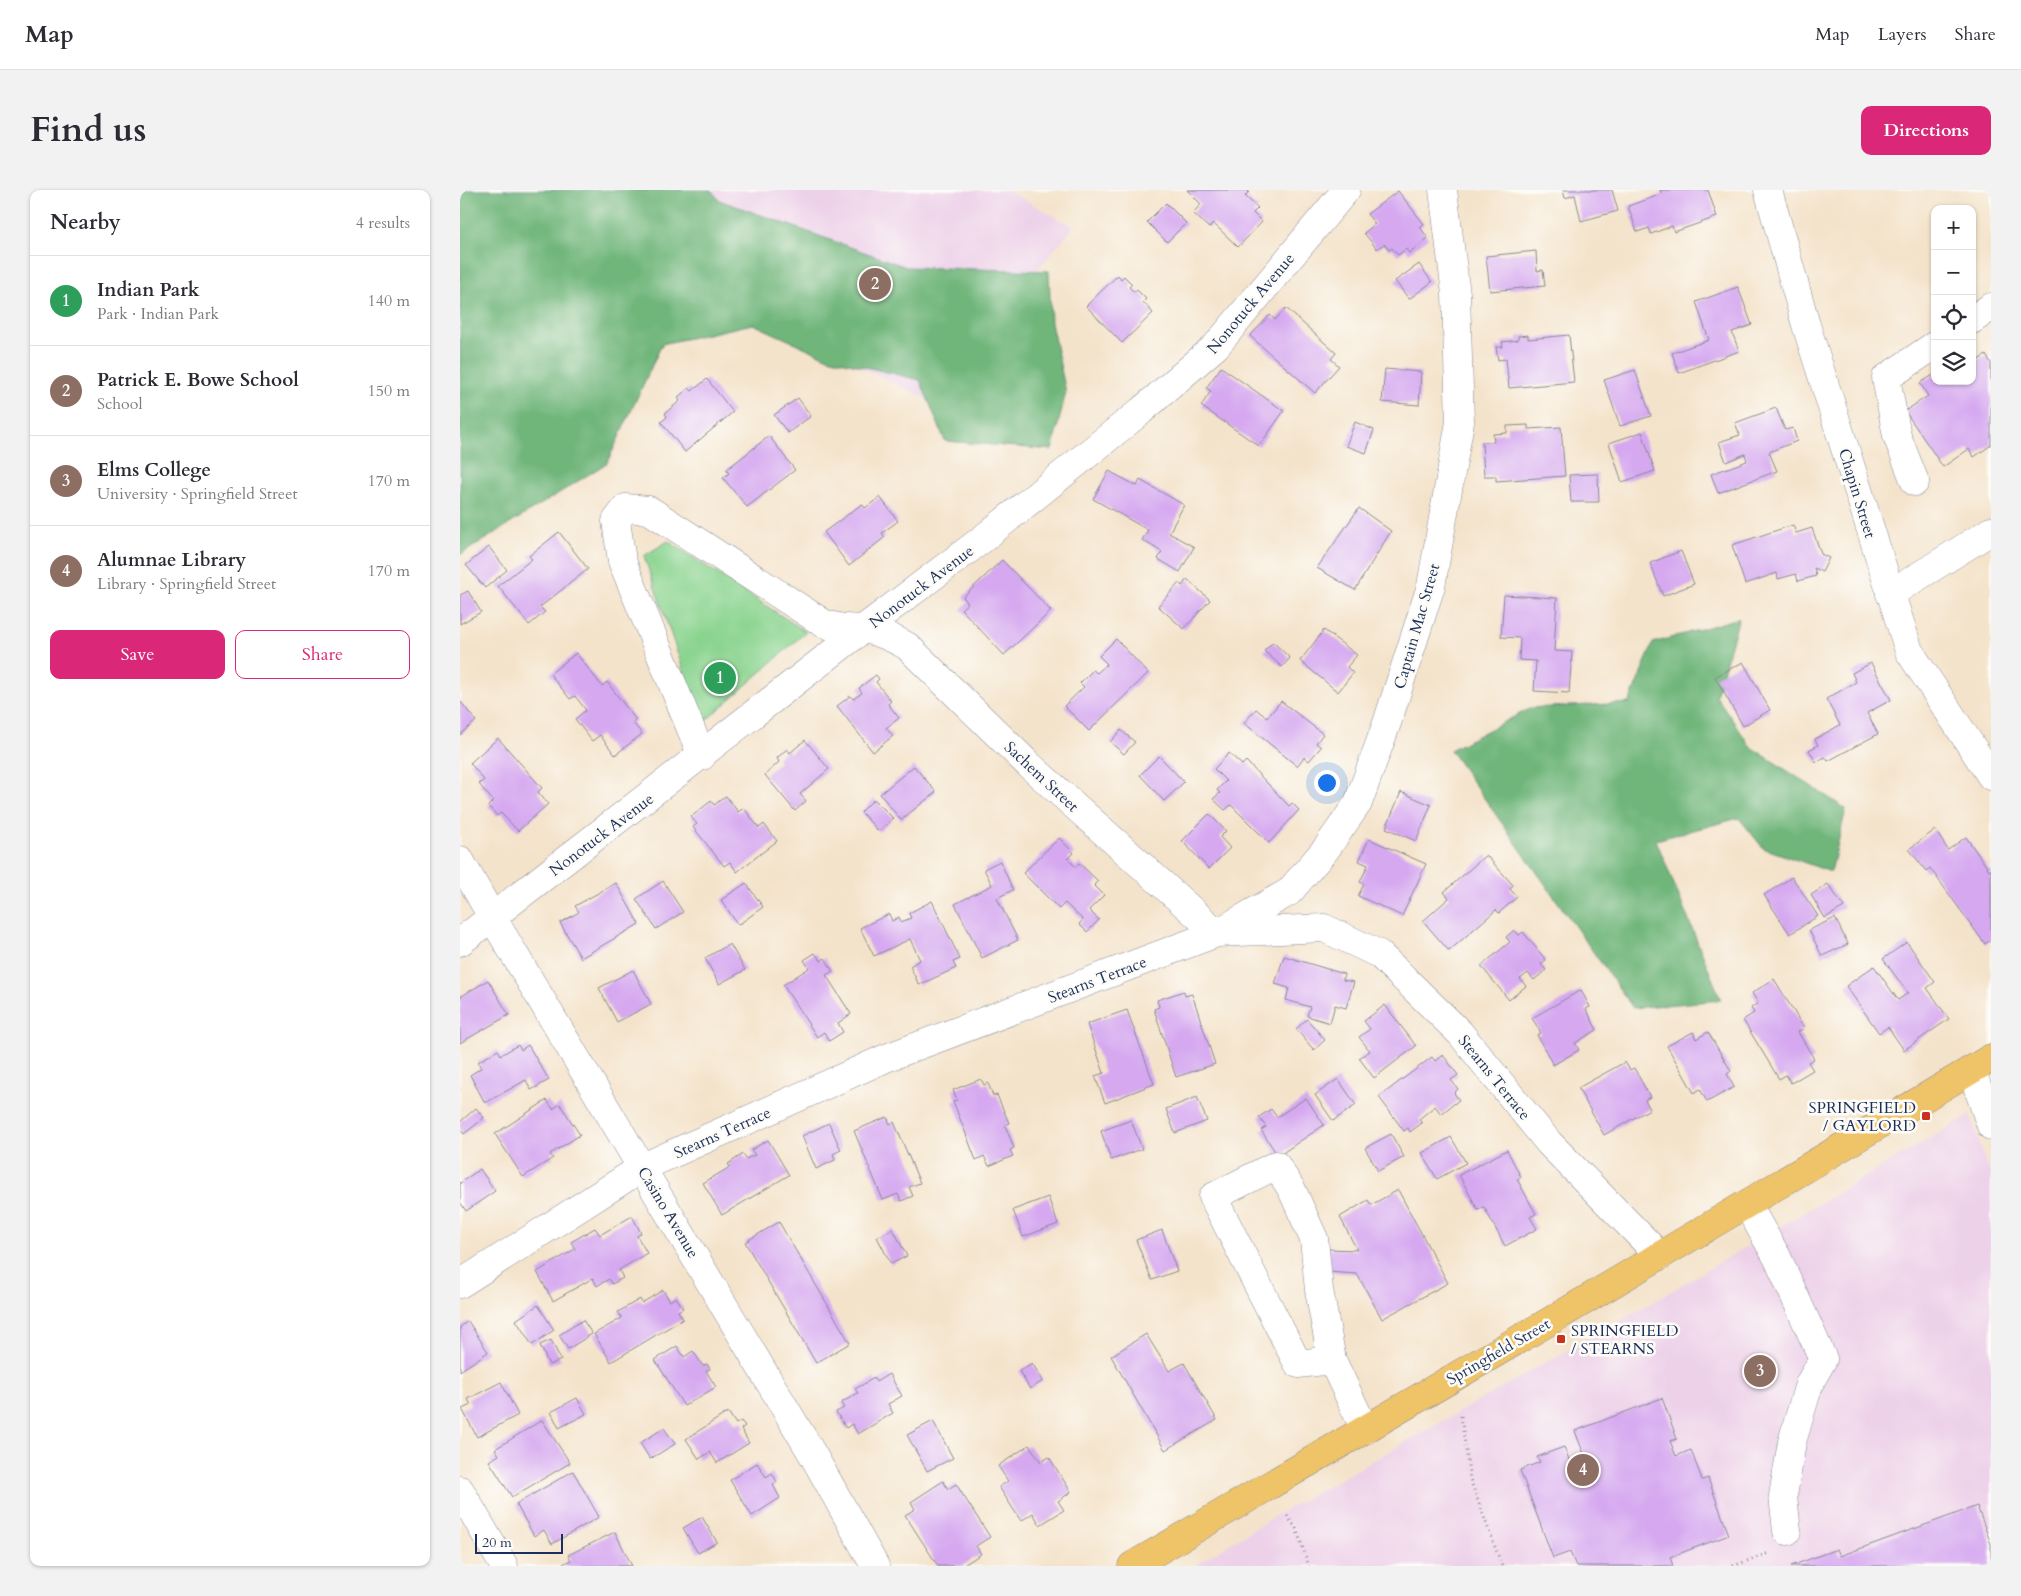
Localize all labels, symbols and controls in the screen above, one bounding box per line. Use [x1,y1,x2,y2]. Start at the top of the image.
text: Map [25,18,74,51]
text: Map [1815,22,1850,47]
text: Layers [1878,22,1927,47]
text: Share [1955,22,1996,47]
text: Find us [30,106,146,154]
button: Directions [1861,106,1991,155]
map controls [1931,205,1976,385]
button: + [1931,205,1976,250]
text: Nearby [50,208,121,237]
text: 4 results [356,212,410,234]
street label: Nonotuck Avenue [1202,248,1300,359]
button: − [1931,250,1976,295]
pin: 2 [859,265,891,303]
text: Indian Park [97,277,200,303]
text: 1 [62,290,70,312]
text: 140 m [368,290,410,312]
button: locate [1931,295,1976,340]
text: Park · Indian Park [97,303,219,325]
button: layers [1931,340,1976,385]
text: Patrick E. Bowe School [97,367,299,393]
text: 2 [62,380,70,402]
text: 150 m [368,380,410,402]
text: School [97,393,142,415]
street label: Chapin Street [1833,446,1881,541]
text: Elms College [97,457,211,483]
text: 3 [62,470,70,492]
text: 170 m [368,470,410,492]
text: University · Springfield Street [97,483,297,505]
street label: Nonotuck Avenue [865,540,979,633]
text: Alumnae Library [97,547,246,573]
text: 4 [62,560,70,582]
text: 170 m [368,560,410,582]
street label: Captain Mac Street [1389,561,1445,692]
text: Library · Springfield Street [97,573,276,595]
button: Save [50,630,225,679]
button: Share [235,630,410,679]
pin: 1 [704,659,736,697]
street label: Sachem Street [999,736,1083,817]
your location [1314,770,1340,796]
street label: Nonotuck Avenue [545,788,659,881]
street label: Stearns Terrace [1045,951,1150,1009]
street label: Stearns Terrace [1453,1030,1535,1125]
place label: SPRINGFIELD / GAYLORD [1809,1097,1916,1137]
street label: Stearns Terrace [670,1102,774,1164]
marker: SPRINGFIELD / GAYLORD [1920,1110,1932,1122]
street label: Casino Avenue [632,1163,704,1262]
street label: Springfield Street [1443,1313,1554,1391]
place label: SPRINGFIELD / STEARNS [1571,1320,1678,1360]
marker: SPRINGFIELD / STEARNS [1555,1333,1567,1345]
pin: 3 [1744,1352,1776,1390]
pin: 4 [1567,1451,1599,1489]
scale bar [475,1531,562,1554]
text: 20 m [482,1533,512,1552]

